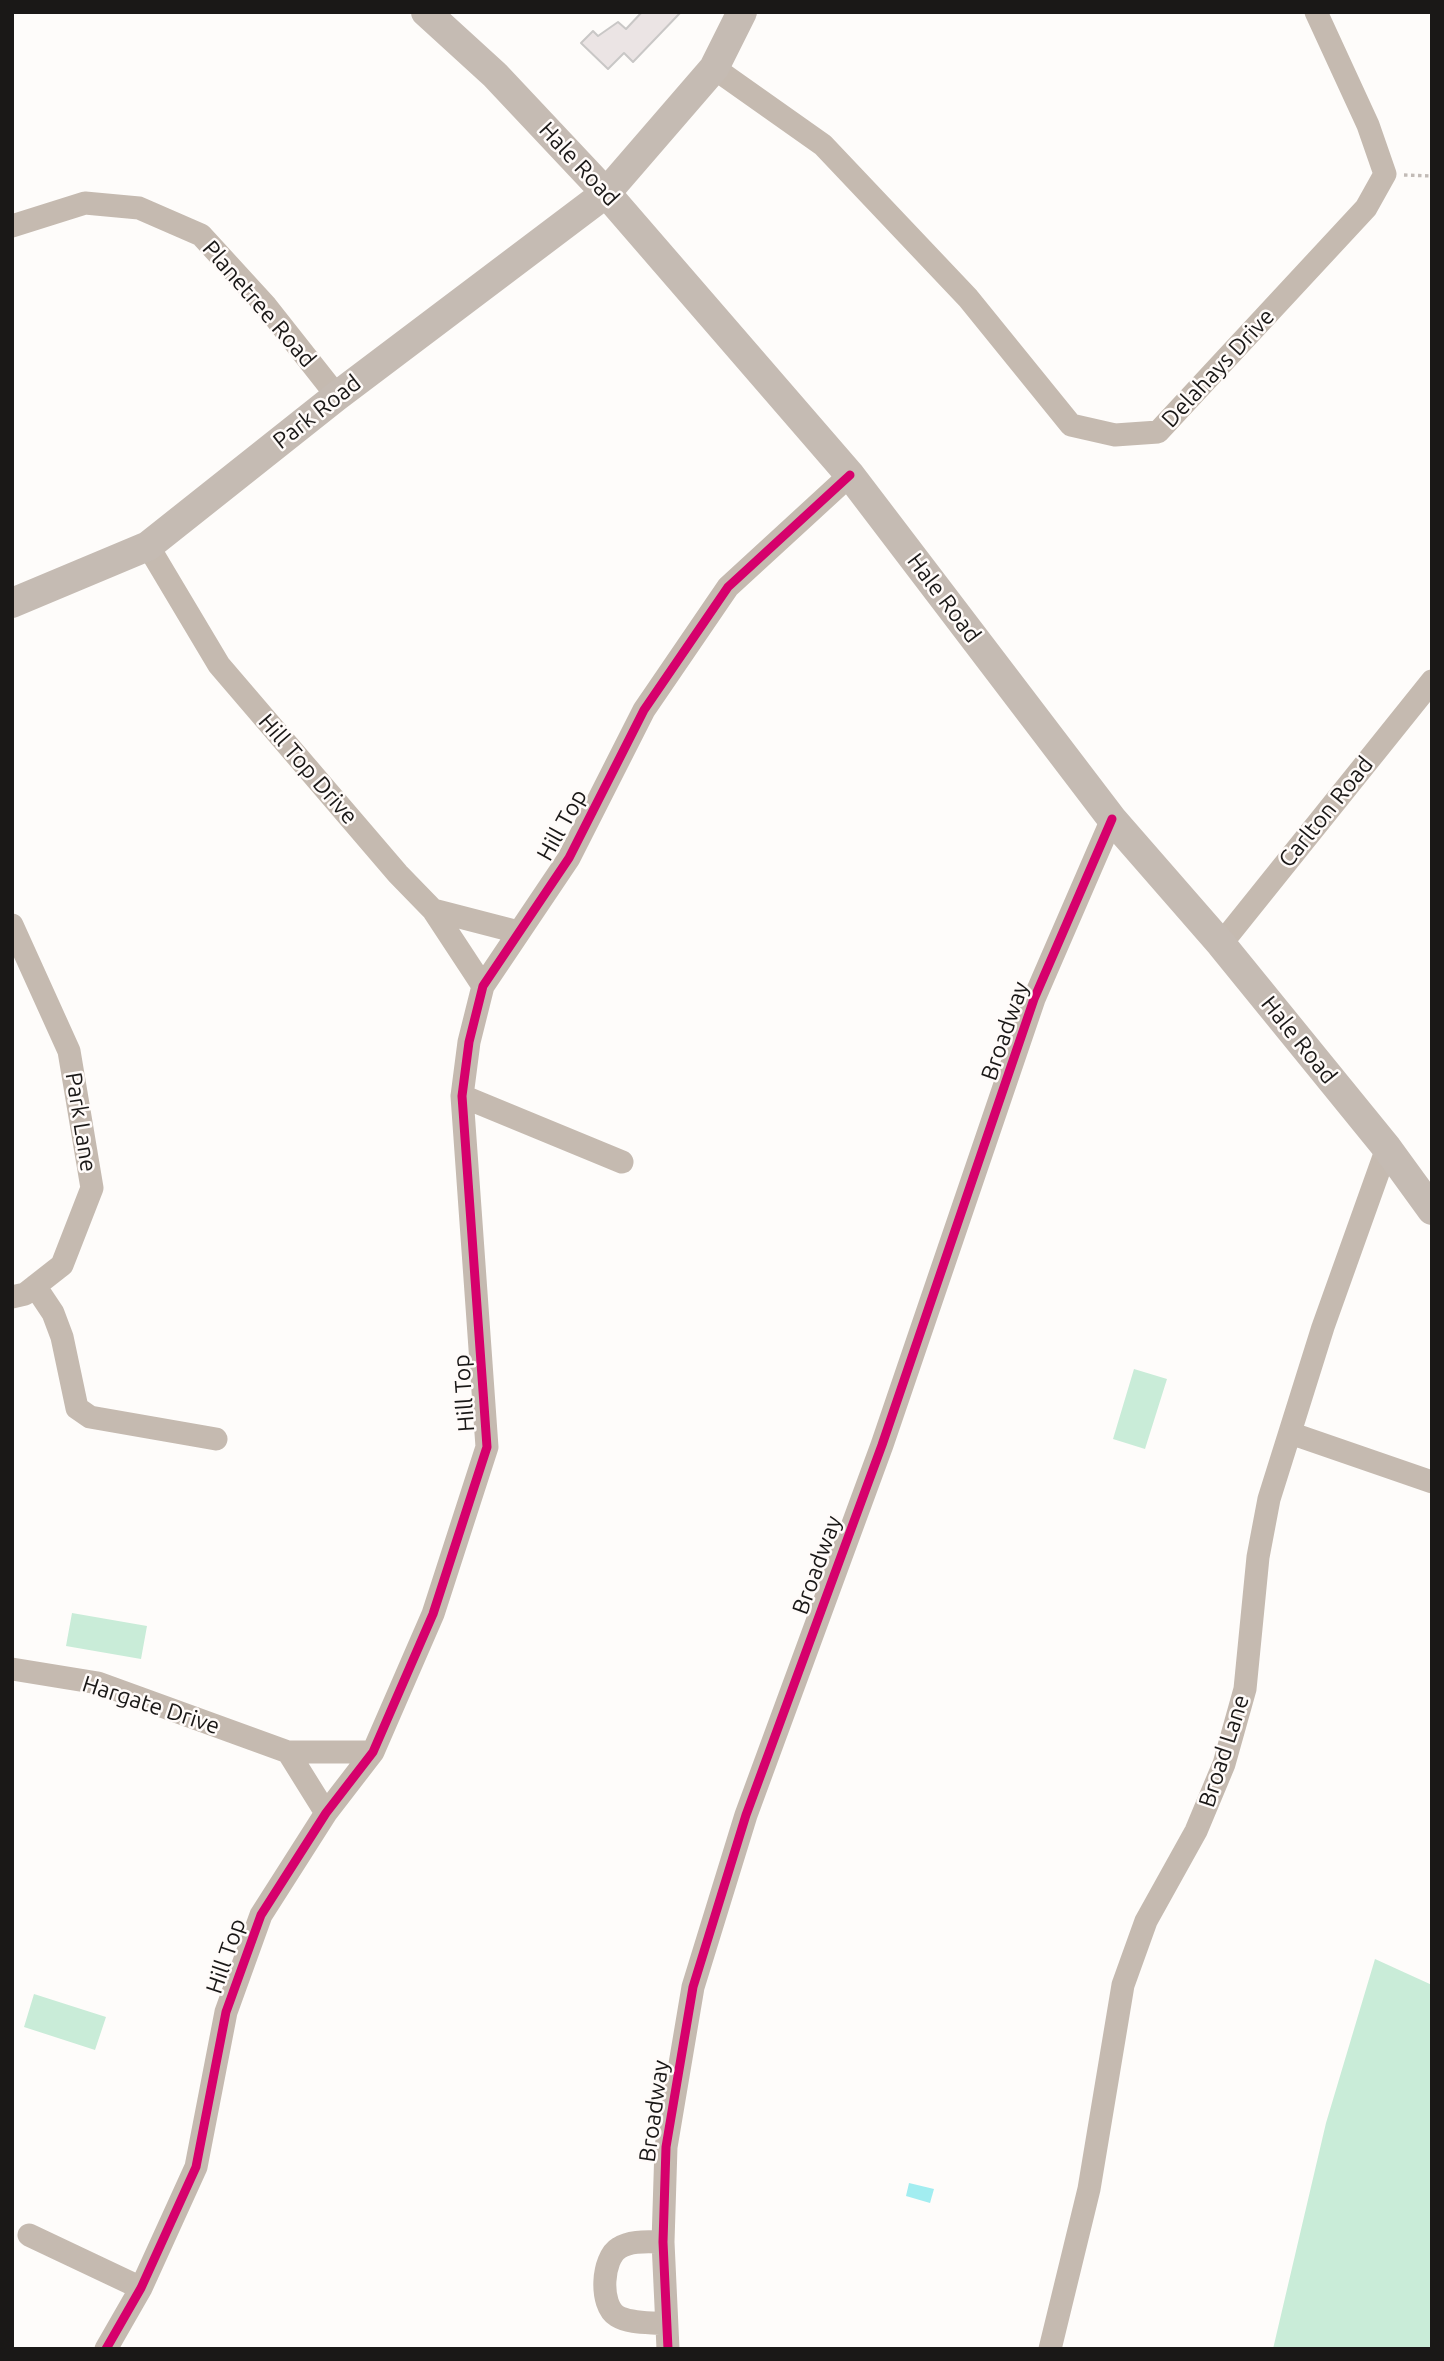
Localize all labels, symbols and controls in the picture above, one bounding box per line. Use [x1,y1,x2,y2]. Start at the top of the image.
street label: Hale Road [533,116,625,212]
street label: Planetree Road [196,235,322,373]
street label: Delahays Drive [1156,303,1280,433]
street label: Park Road [268,369,366,455]
street label: Hale Road [901,548,987,648]
street label: Hill Top Drive [253,708,363,830]
street label: Carlton Road [1273,751,1379,873]
street label: Hill Top [531,784,593,866]
street label: Broadway [975,978,1035,1084]
street label: Hale Road [1255,991,1343,1089]
street label: Park Lane [60,1070,102,1174]
street label: Hill Top [448,1353,480,1433]
street label: Broadway [786,1512,848,1618]
street label: Hargate Drive [79,1670,223,1740]
street label: Broad Lane [1193,1691,1255,1811]
street label: Hill Top [200,1915,252,1997]
street label: Broadway [633,2058,675,2164]

